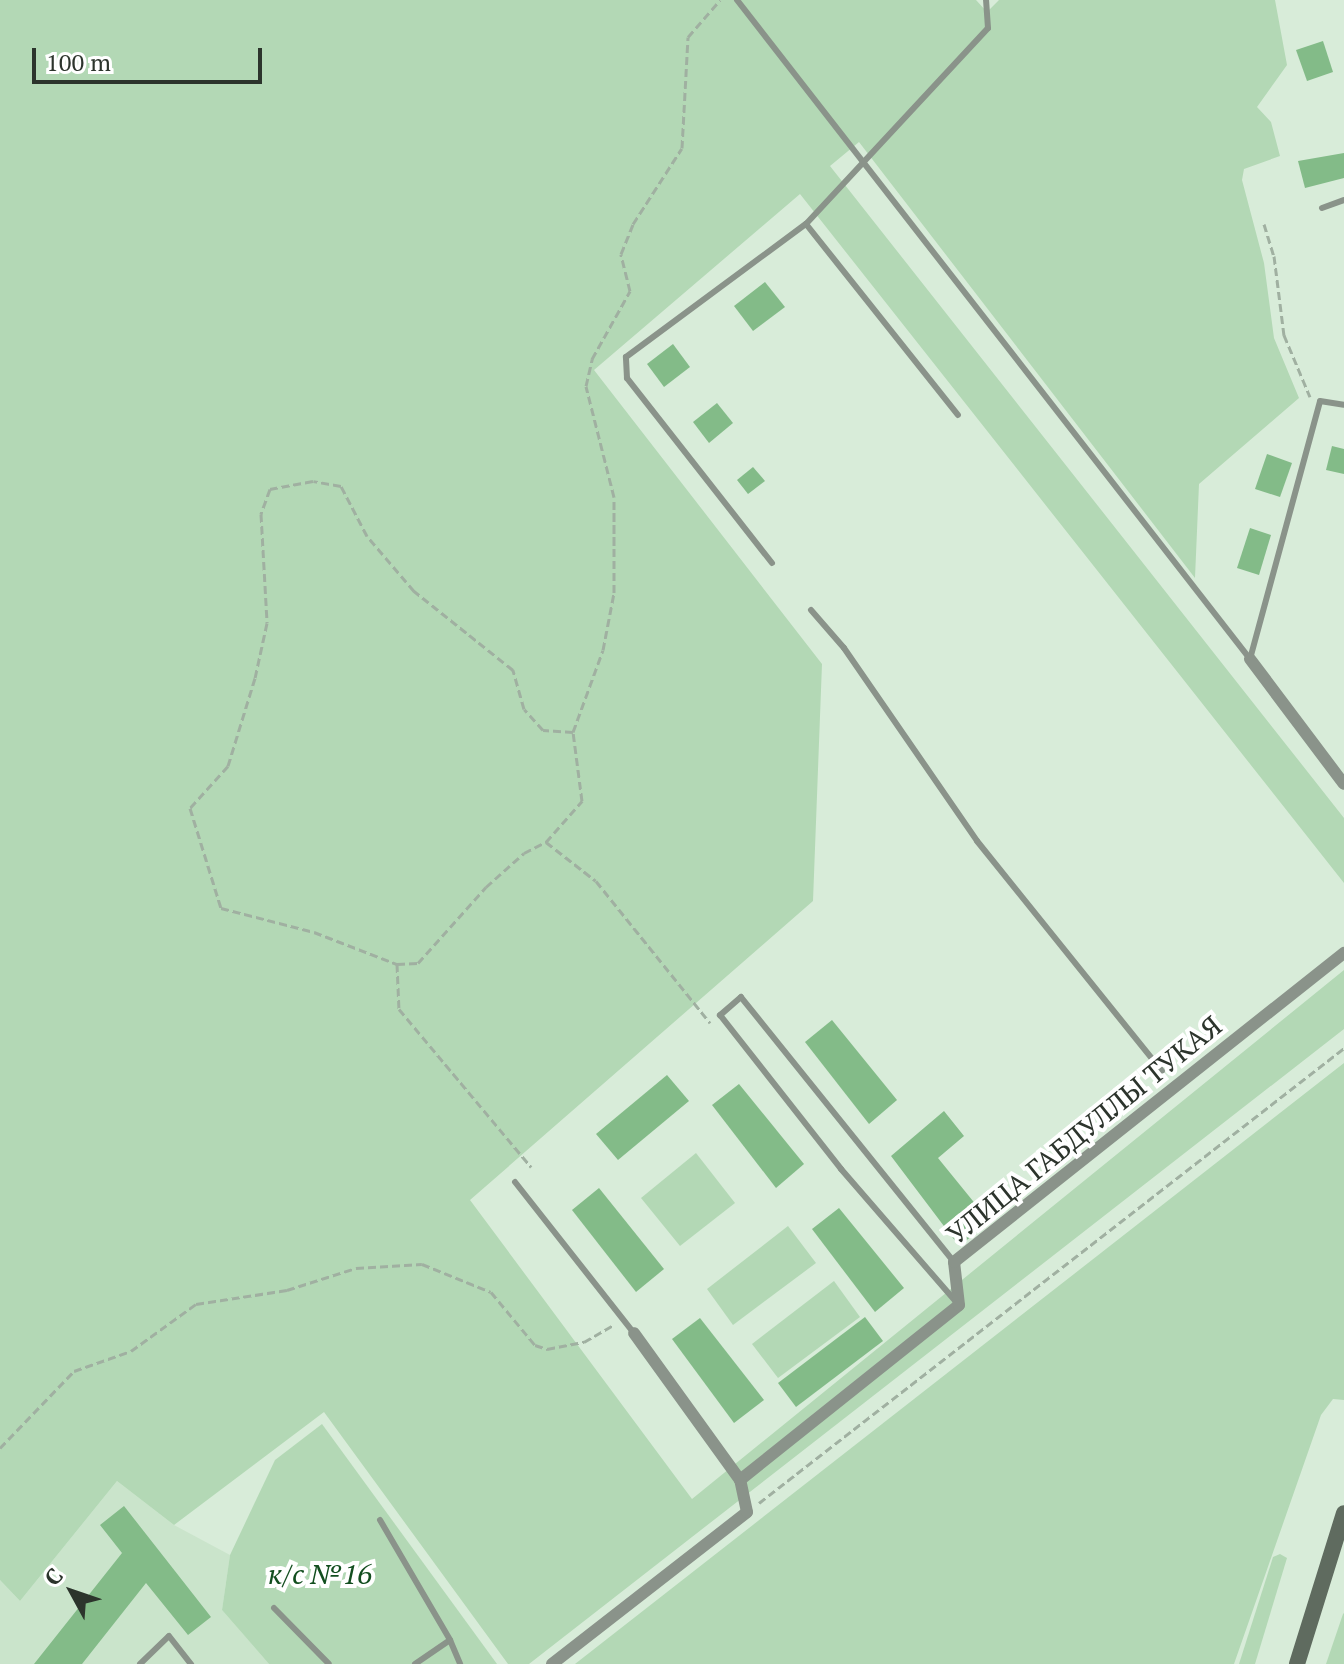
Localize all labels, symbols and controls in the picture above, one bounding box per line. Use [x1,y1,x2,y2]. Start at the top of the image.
scale bar [36,32,266,82]
text: 100 m [46,46,111,78]
street label: УЛИЦА ГАБДУЛЛЫ ТУКАЯ [940,1009,1228,1251]
north arrow [32,1552,112,1632]
park label: к/с №16 [268,1557,372,1591]
text: С [38,1561,69,1591]

